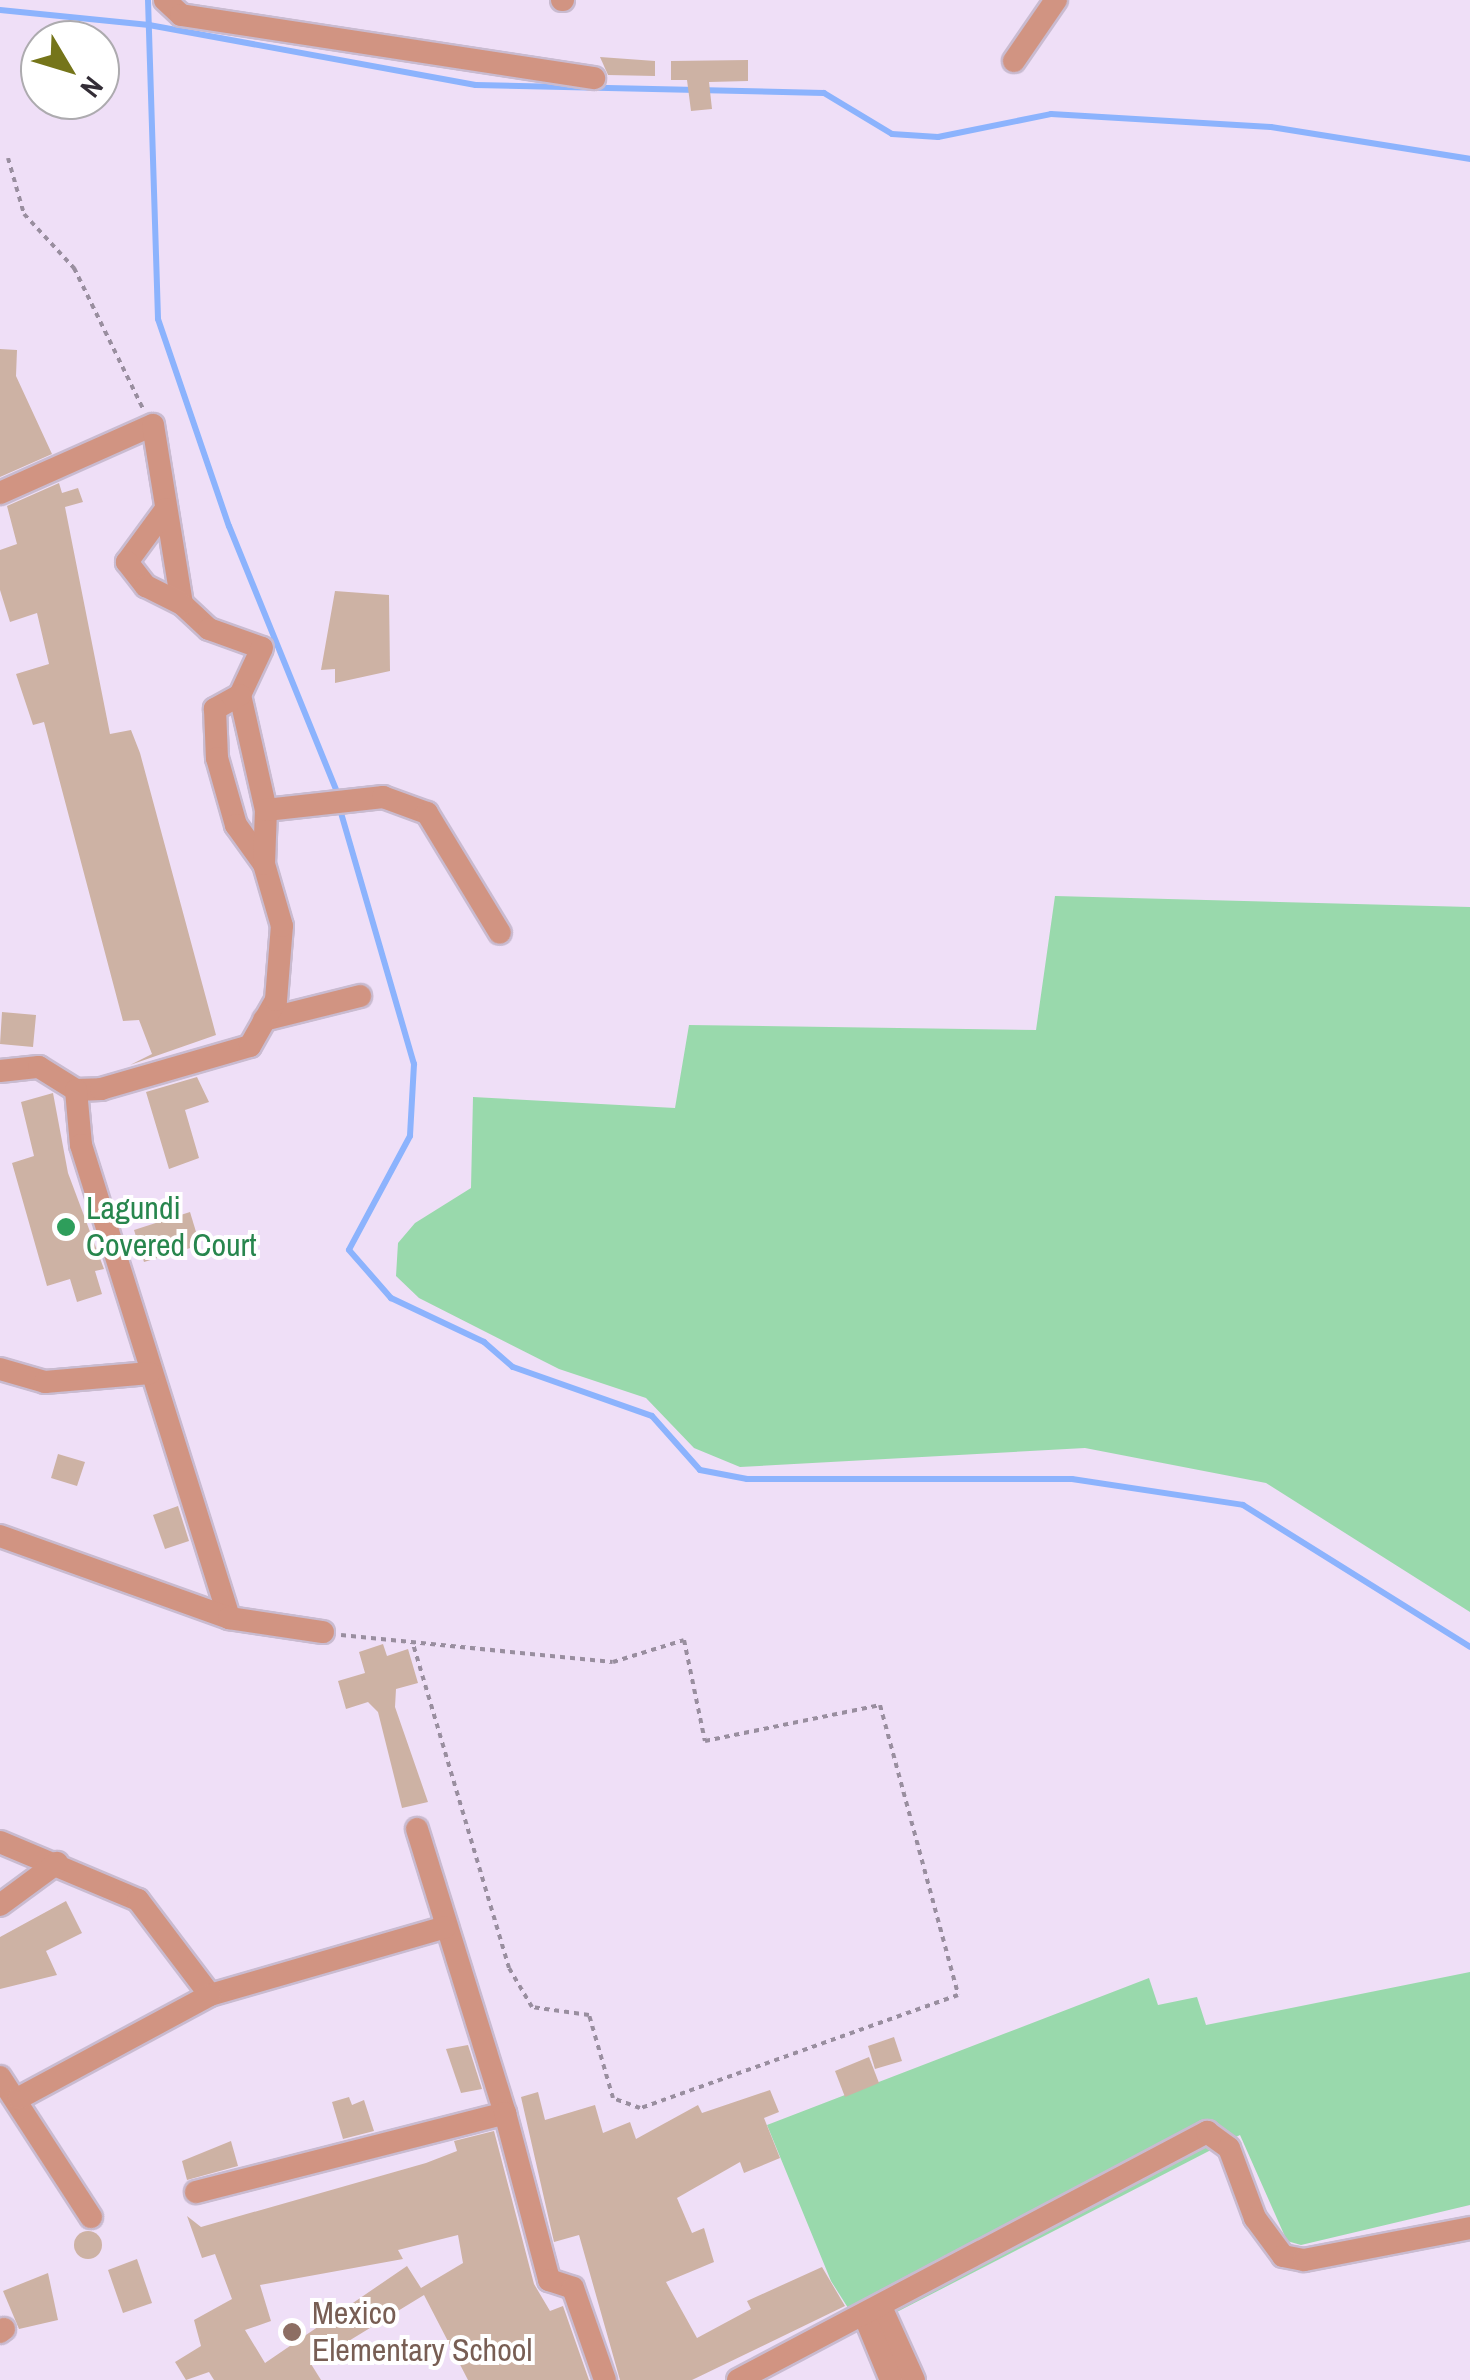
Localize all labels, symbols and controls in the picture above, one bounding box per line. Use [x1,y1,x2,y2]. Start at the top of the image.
north arrow [20,20,120,120]
text: N [72,69,112,105]
place label: Lagundi Covered Court [86,1190,257,1265]
marker: Lagundi Covered Court [55,1216,77,1238]
place label: Mexico Elementary School [312,2295,532,2370]
marker: Mexico Elementary School [281,2321,303,2343]

